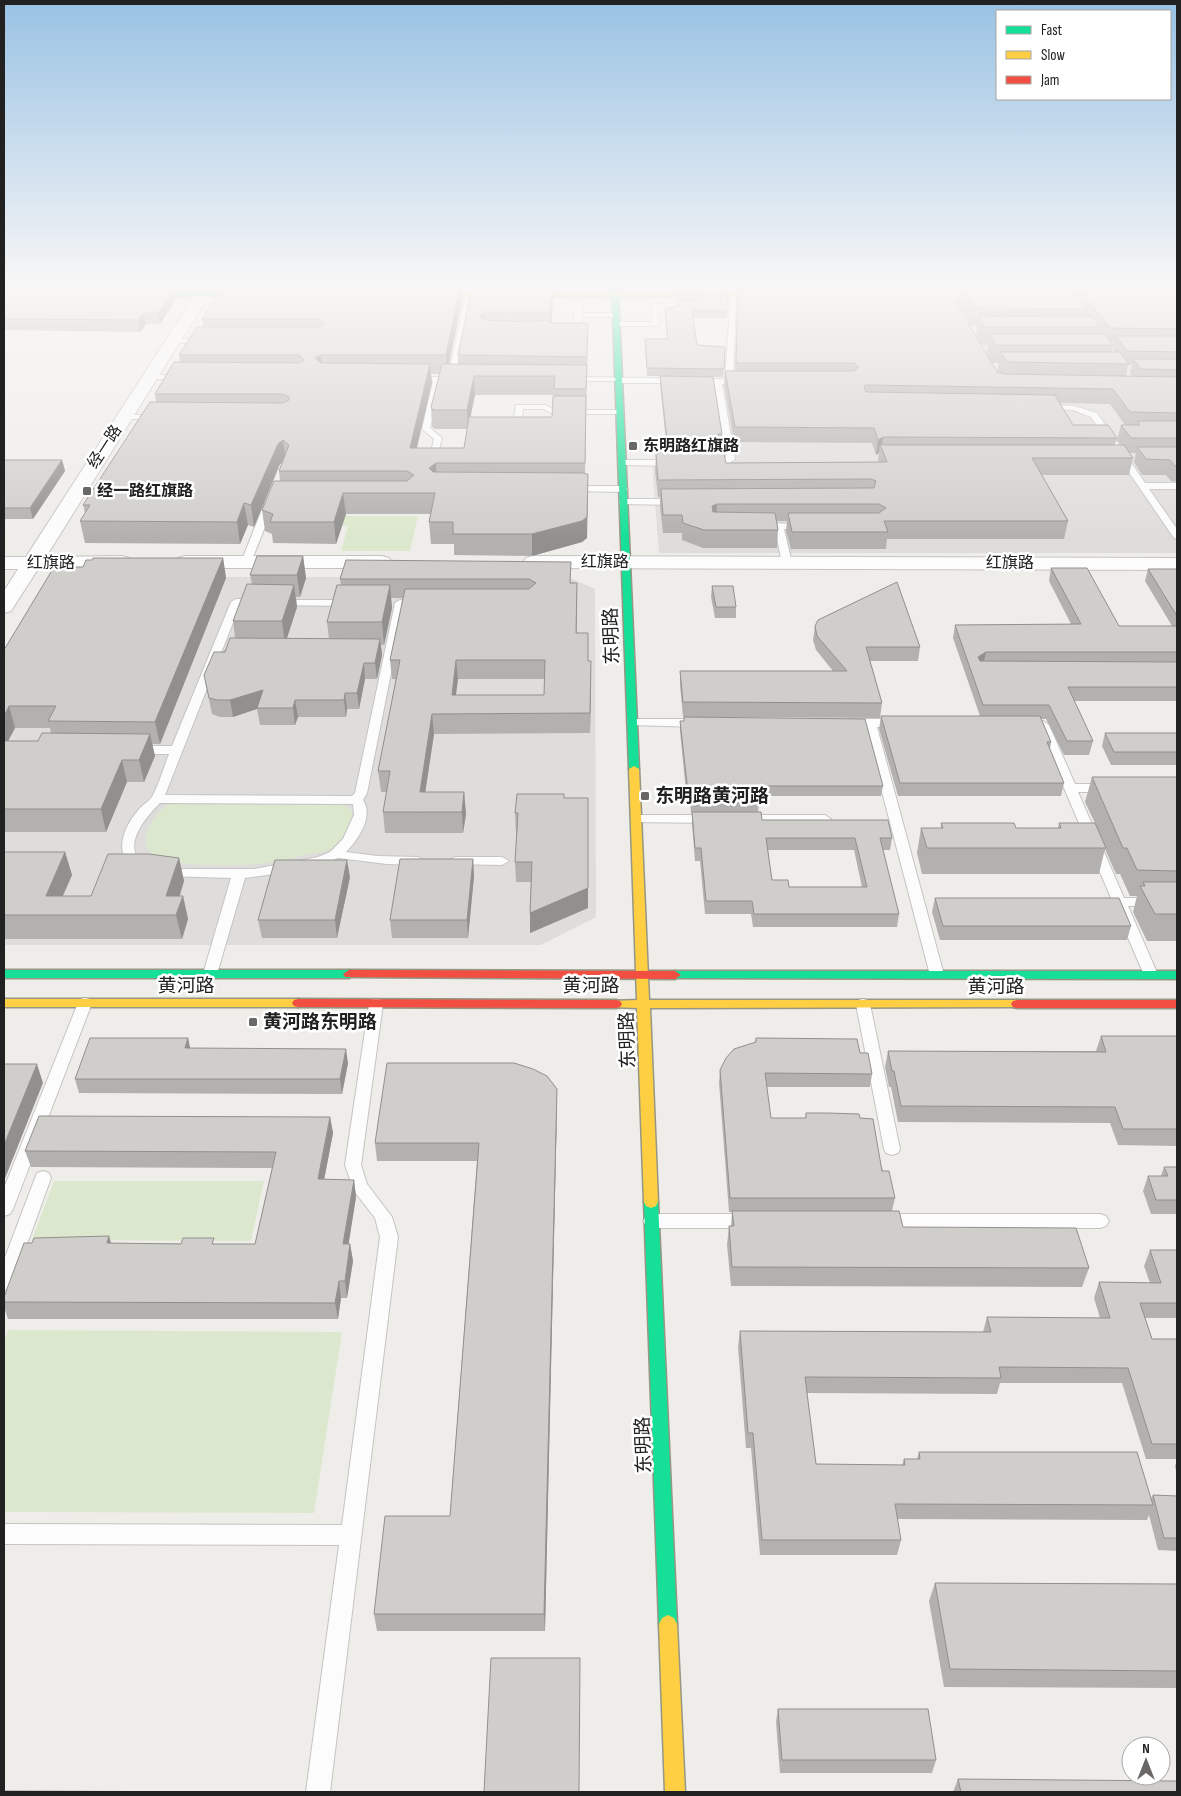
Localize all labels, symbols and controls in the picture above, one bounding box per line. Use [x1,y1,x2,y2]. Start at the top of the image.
legend [996,10,1171,100]
text: Fast [1041,21,1063,40]
text: Slow [1041,46,1065,65]
text: Jam [1040,71,1059,90]
street label: 经一路 [84,422,126,472]
place label: 东明路红旗路 [643,437,739,456]
marker: 东明路红旗路 [627,440,639,452]
place label: 经一路红旗路 [97,482,193,501]
marker: 经一路红旗路 [81,485,93,497]
street label: 红旗路 [581,553,629,572]
street label: 红旗路 [27,554,75,573]
street label: 红旗路 [986,554,1034,573]
street label: 东明路 [600,607,624,665]
place label: 东明路黄河路 [655,785,769,808]
marker: 东明路黄河路 [639,790,651,802]
street label: 黄河路 [157,975,215,998]
street label: 黄河路 [562,975,620,998]
street label: 黄河路 [967,976,1025,999]
place label: 黄河路东明路 [263,1011,377,1034]
street label: 东明路 [616,1011,640,1069]
marker: 黄河路东明路 [247,1016,259,1028]
street label: 东明路 [632,1416,656,1474]
north arrow [1121,1736,1171,1786]
text: N [1142,1740,1150,1757]

